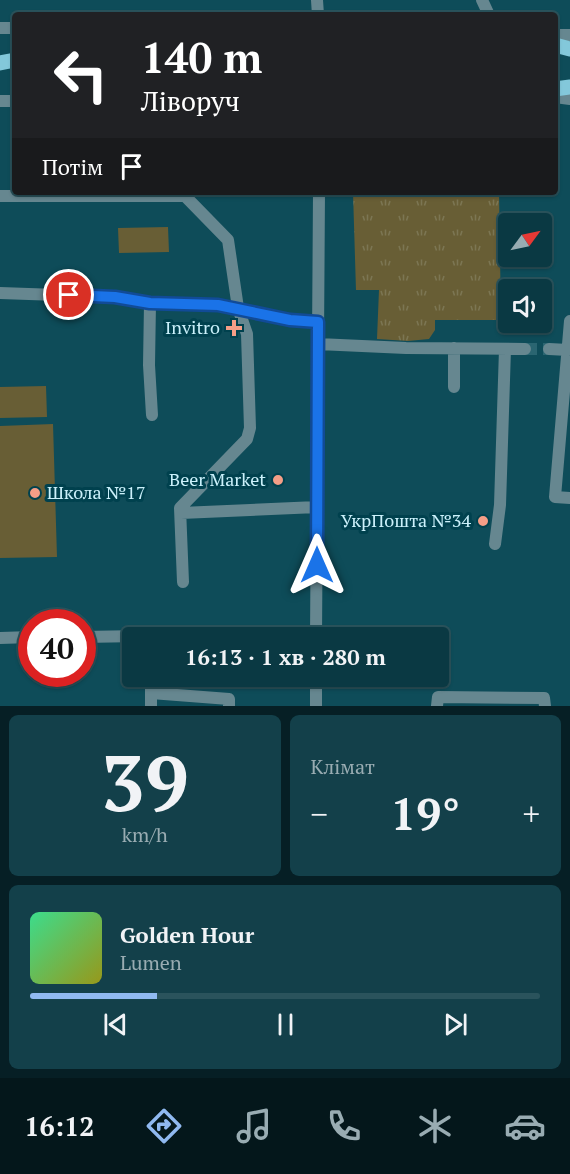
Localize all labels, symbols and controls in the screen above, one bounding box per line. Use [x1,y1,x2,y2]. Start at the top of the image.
text: 140 m [141,29,262,85]
icon: left [42,36,120,114]
text: Ліворуч [141,83,240,119]
icon: arrive [115,150,148,183]
text: Потім [42,152,103,181]
north arrow [498,213,552,267]
map controls [498,213,552,333]
pin [43,269,94,320]
icon: arrive [52,278,85,311]
button: sound [498,279,552,333]
place label: Invitro [165,315,220,339]
marker: Invitro [225,319,243,337]
place label: Beer Market [169,467,266,491]
marker: Beer Market [271,473,285,487]
place label: Школа №17 [47,480,146,504]
marker: Школа №17 [28,486,42,500]
place label: УкрПошта №34 [341,508,471,532]
marker: УкрПошта №34 [476,514,490,528]
position arrow [285,533,349,597]
speed limit sign: 40 [18,609,96,687]
text: 16:13 · 1 хв · 280 m [185,642,386,671]
text: 39 [101,730,189,833]
text: Клімат [311,753,375,780]
text: 19° [391,783,460,843]
text: − [311,792,328,835]
text: + [522,792,540,835]
text: km/h [122,821,168,848]
text: Golden Hour [120,920,254,949]
text: Lumen [120,949,182,976]
icon: previous [99,1008,132,1041]
icon: pause [269,1008,302,1041]
icon: next [439,1008,472,1041]
icon: directions [143,1105,185,1147]
icon: music [233,1105,275,1147]
icon: phone [323,1105,365,1147]
icon: climate [414,1105,456,1147]
icon: car [504,1105,546,1147]
text: 16:12 [24,1108,94,1144]

